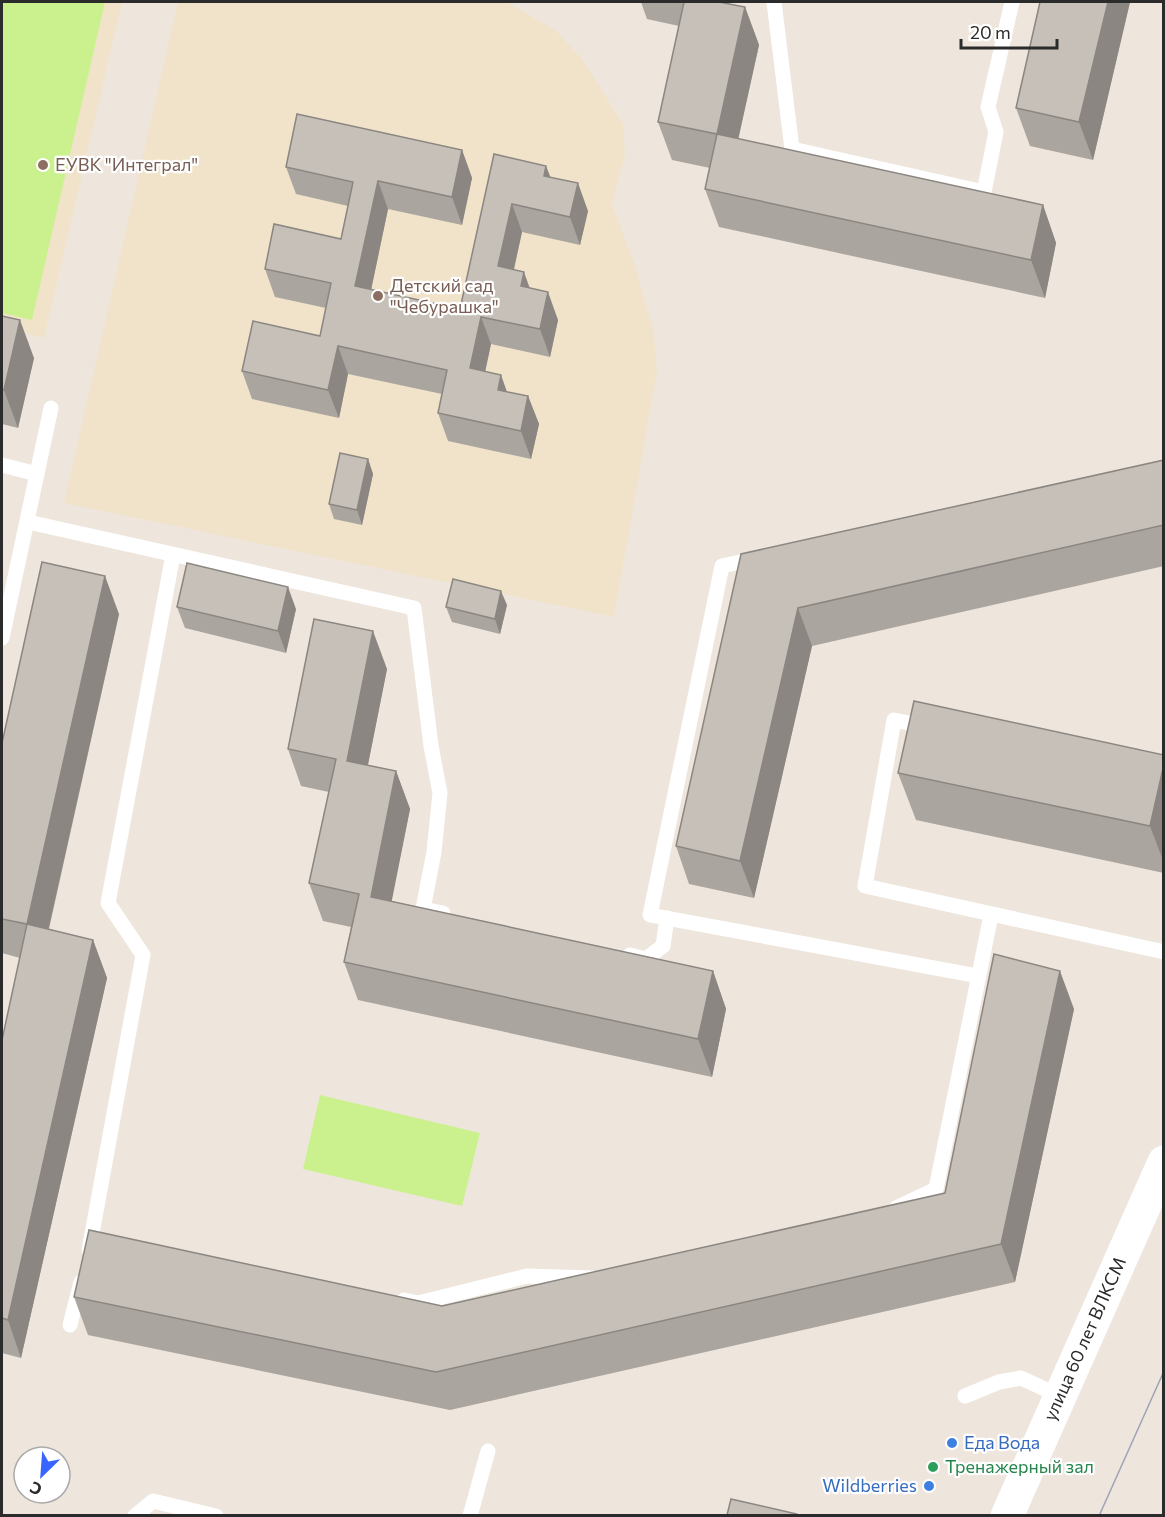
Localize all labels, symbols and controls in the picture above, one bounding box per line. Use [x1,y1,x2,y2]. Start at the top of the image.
scale bar [961,12,1057,50]
text: 20 m [970,21,1011,43]
place label: ЕУВК "Интеграл" [55,153,198,175]
marker: ЕУВК "Интеграл" [36,158,50,172]
place label: Детский сад "Чебурашка" [390,274,499,317]
marker: Детский сад "Чебурашка" [371,289,385,303]
street label: улица 60 лет ВЛКСМ [1038,1253,1130,1424]
place label: Еда Вода [964,1431,1040,1453]
marker: Еда Вода [945,1436,959,1450]
north arrow [12,1445,72,1505]
place label: Тренажерный зал [945,1455,1094,1477]
marker: Тренажерный зал [926,1460,940,1474]
place label: Wildberries [822,1474,917,1496]
text: С [26,1478,44,1500]
marker: Wildberries [922,1479,936,1493]

